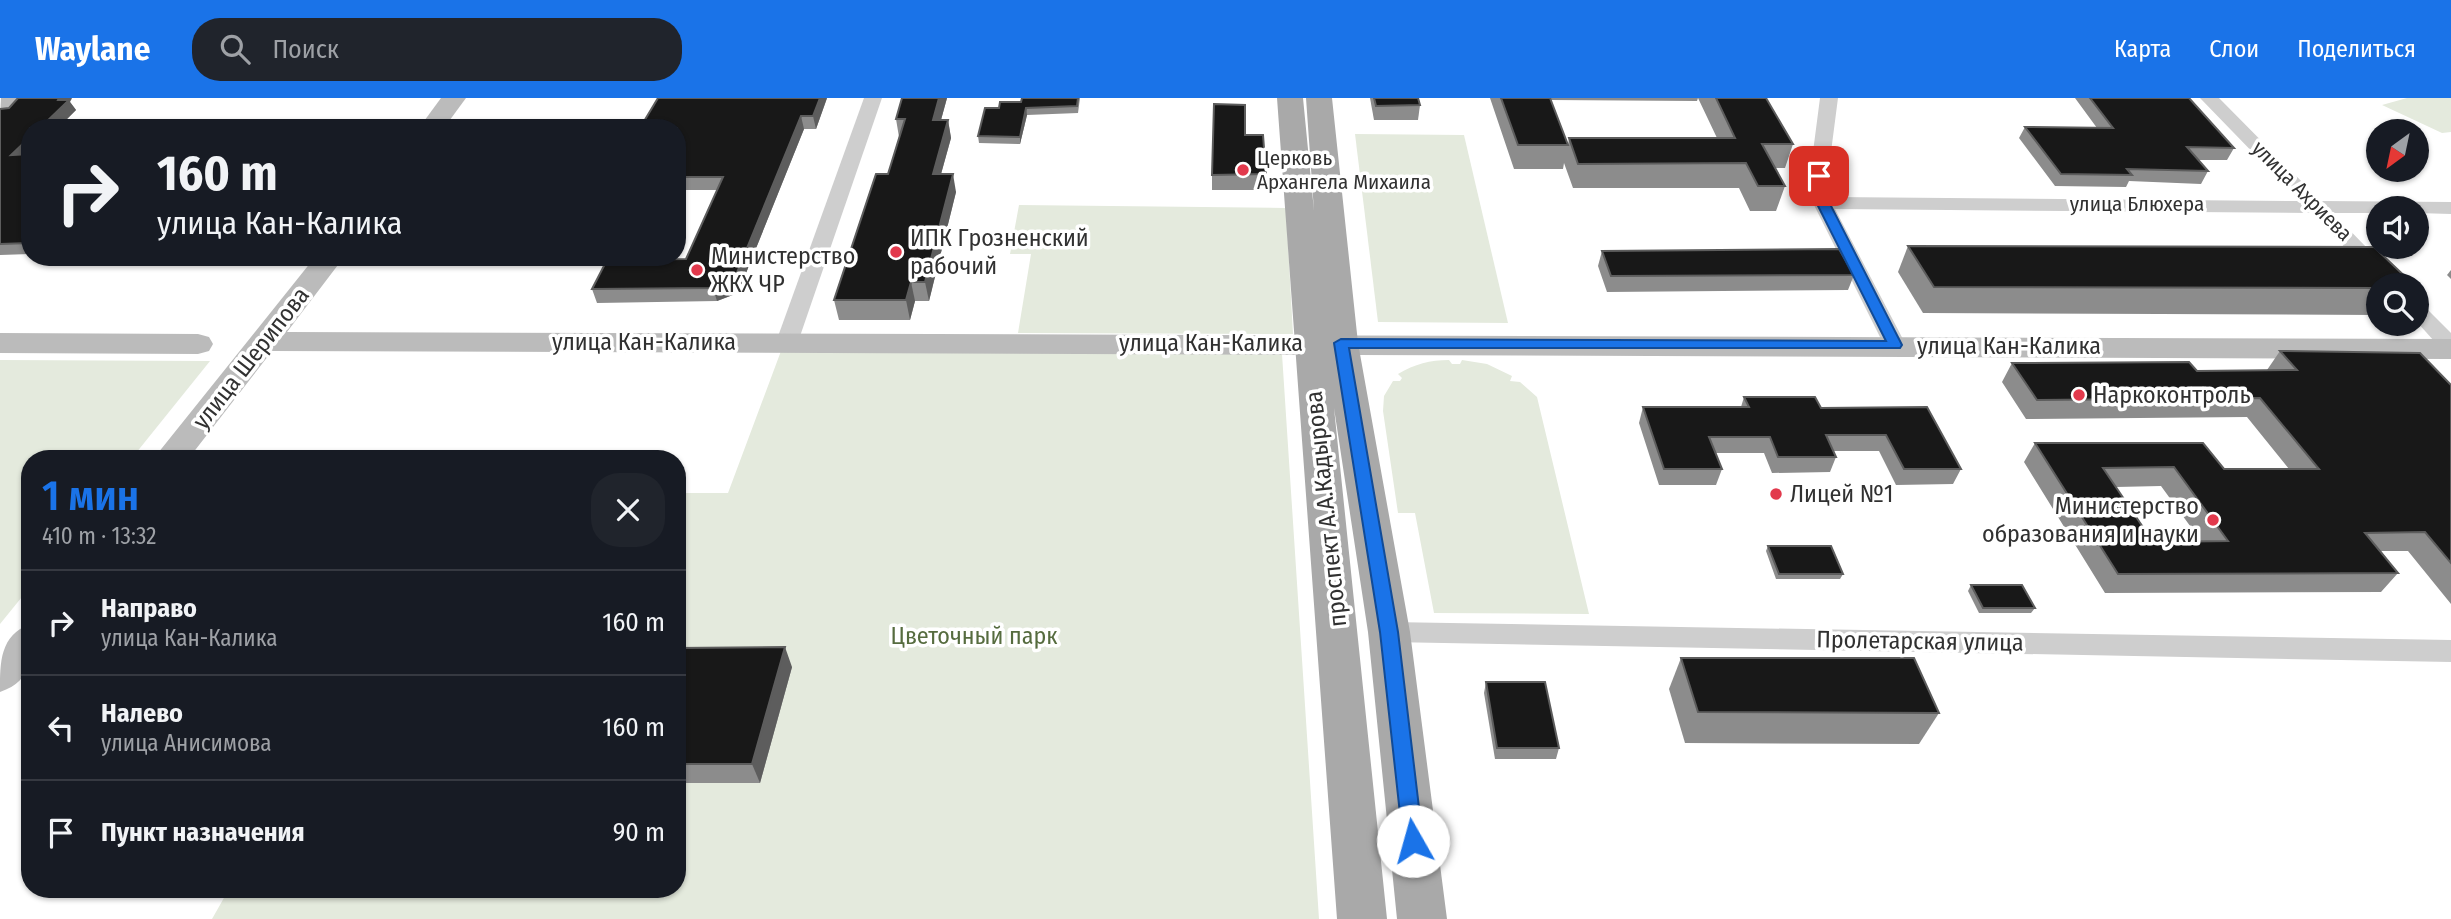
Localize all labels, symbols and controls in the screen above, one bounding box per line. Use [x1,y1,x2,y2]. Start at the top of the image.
search box [192,18,682,81]
text: Waylane [35,29,150,69]
icon: search [216,30,254,68]
text: Поиск [272,34,339,65]
text: Карта [2114,35,2171,63]
text: Слои [2209,35,2259,63]
text: Поделиться [2297,35,2416,63]
north arrow [2366,119,2429,182]
map controls [2366,119,2429,336]
street label: улица Ахриева [2246,135,2358,247]
text: 160 m [157,144,278,203]
place label: Церковь Архангела Михаила [1257,145,1431,195]
pin [1789,146,1849,206]
icon: right [42,147,133,238]
icon: arrive [1800,157,1838,195]
marker: Церковь Архангела Михаила [1235,162,1251,178]
street label: улица Блюхера [2070,191,2204,217]
button: sound [2366,196,2429,259]
text: улица Кан-Калика [157,204,402,242]
place label: ИПК Грозненский рабочий [910,224,1089,280]
place label: Министерство ЖКХ ЧР [711,242,855,298]
marker: ИПК Грозненский рабочий [888,244,904,260]
marker: Министерство ЖКХ ЧР [689,262,705,278]
button: search [2366,273,2429,336]
street label: улица Шерипова [187,282,315,434]
street label: улица Кан-Калика [552,328,736,356]
street label: улица Кан-Калика [1119,329,1303,357]
street label: улица Кан-Калика [1917,332,2101,360]
place label: Наркоконтроль [2093,381,2251,409]
marker: Наркоконтроль [2071,387,2087,403]
street label: проспект А.А.Кадырова [1300,390,1352,628]
text: 1 мин [42,471,139,521]
button: close [591,473,665,547]
place label: Лицей №1 [1790,480,1893,508]
marker: Лицей №1 [1768,486,1784,502]
place label: Министерство образования и науки [1982,492,2199,548]
marker: Министерство образования и науки [2205,512,2221,528]
text: 410 m · 13:32 [42,522,156,550]
text: Направо [101,593,197,624]
icon: right [42,604,80,642]
text: 160 m [602,607,665,638]
park label: Цветочный парк [890,622,1058,650]
text: улица Кан-Калика [101,624,277,652]
street label: Пролетарская улица [1816,625,2024,657]
text: Налево [101,698,183,729]
icon: left [42,709,80,747]
text: 160 m [602,712,665,743]
text: улица Анисимова [101,729,272,757]
position arrow [1376,804,1450,878]
icon: arrive [42,814,80,852]
text: Пункт назначения [101,817,305,848]
text: 90 m [613,817,665,848]

